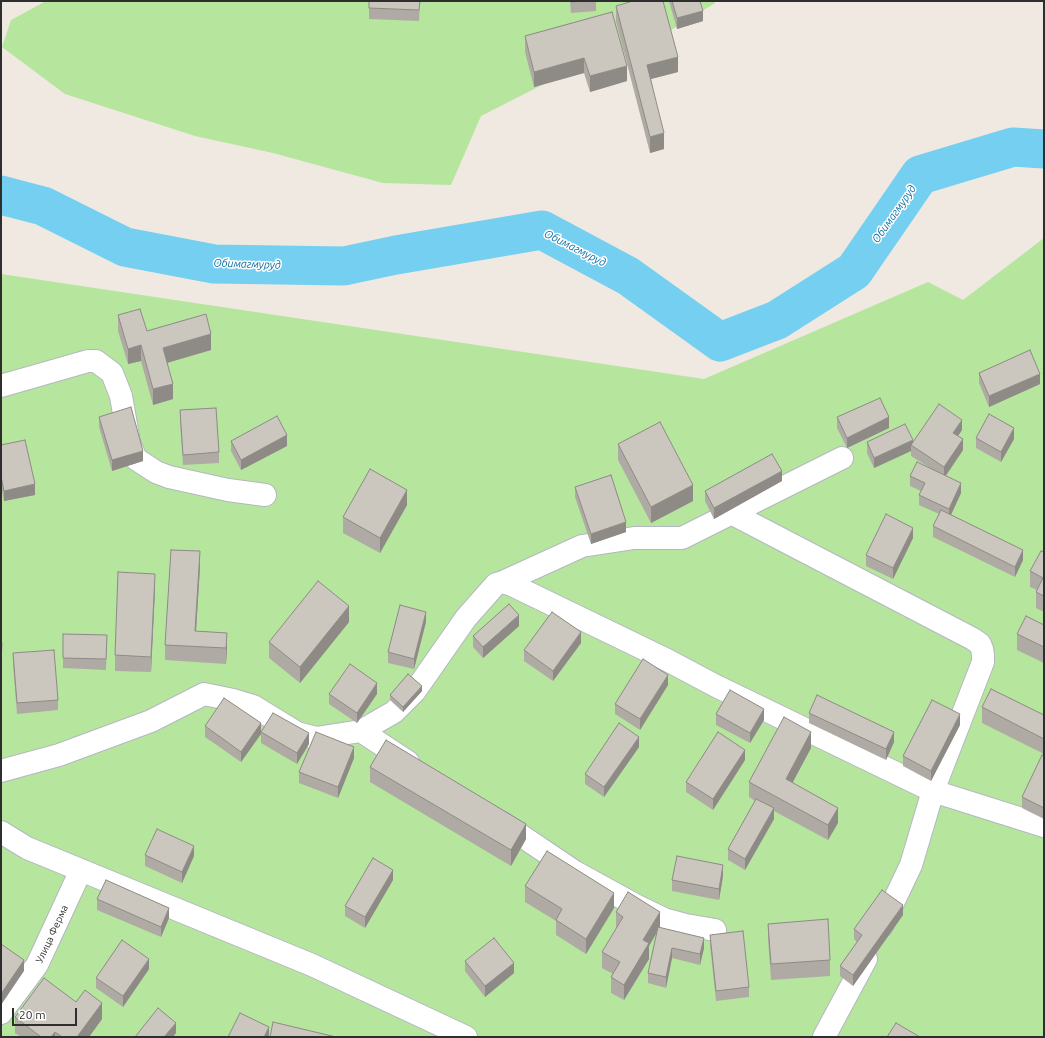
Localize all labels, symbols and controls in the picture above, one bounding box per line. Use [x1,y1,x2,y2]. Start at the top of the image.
water label: Обимагмуруд [869,183,919,245]
water label: Обимагмуруд [542,227,608,269]
water label: Обимагмуруд [213,256,281,272]
street label: Улица Ферма [33,903,71,965]
scale bar [14,1000,79,1026]
text: 20 m [19,1008,46,1021]

